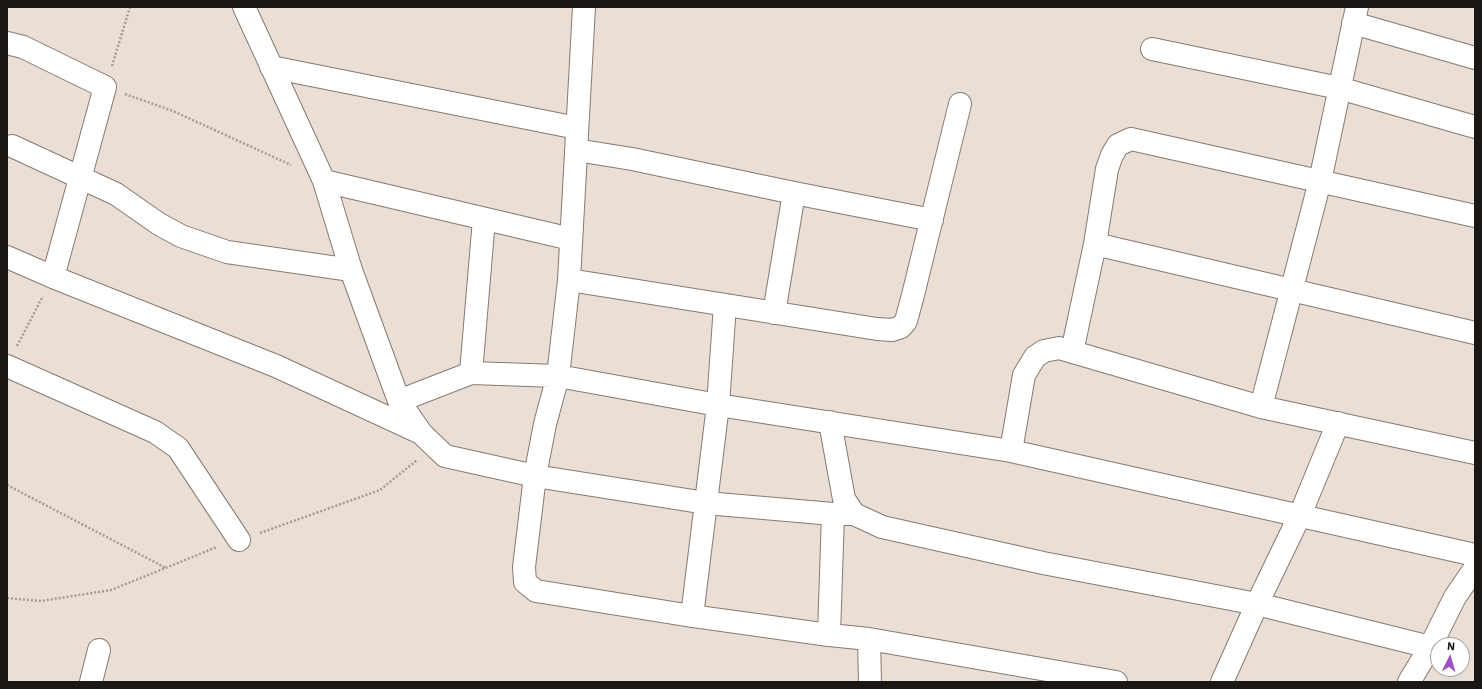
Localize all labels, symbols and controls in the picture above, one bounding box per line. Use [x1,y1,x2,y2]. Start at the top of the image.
north arrow [1430,637,1470,677]
text: N [1446,639,1456,653]

